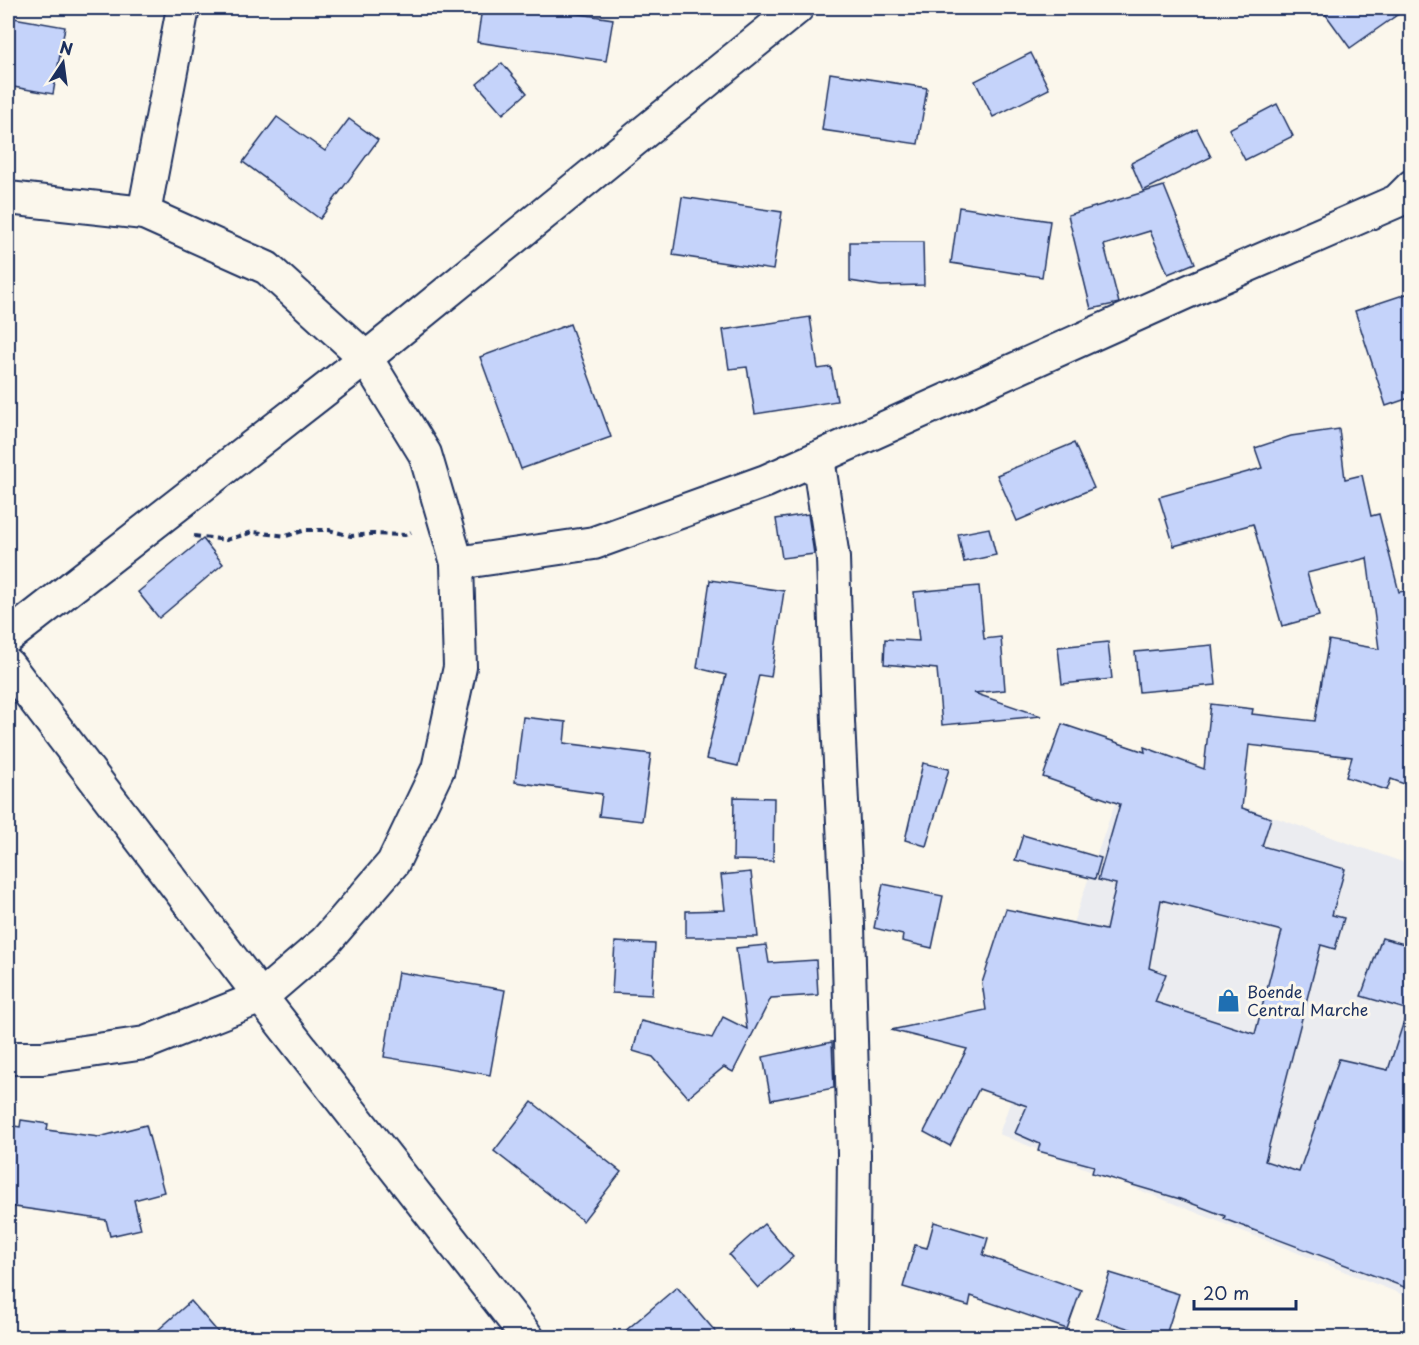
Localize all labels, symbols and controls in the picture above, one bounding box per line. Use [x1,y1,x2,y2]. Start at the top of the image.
north arrow [33,33,93,93]
text: N [58,34,75,61]
place label: Boende Central Marche [1247,979,1368,1021]
shop icon: Boende Central Marche [1216,987,1242,1013]
scale bar [1194,1273,1296,1311]
text: 20 m [1203,1279,1249,1306]

